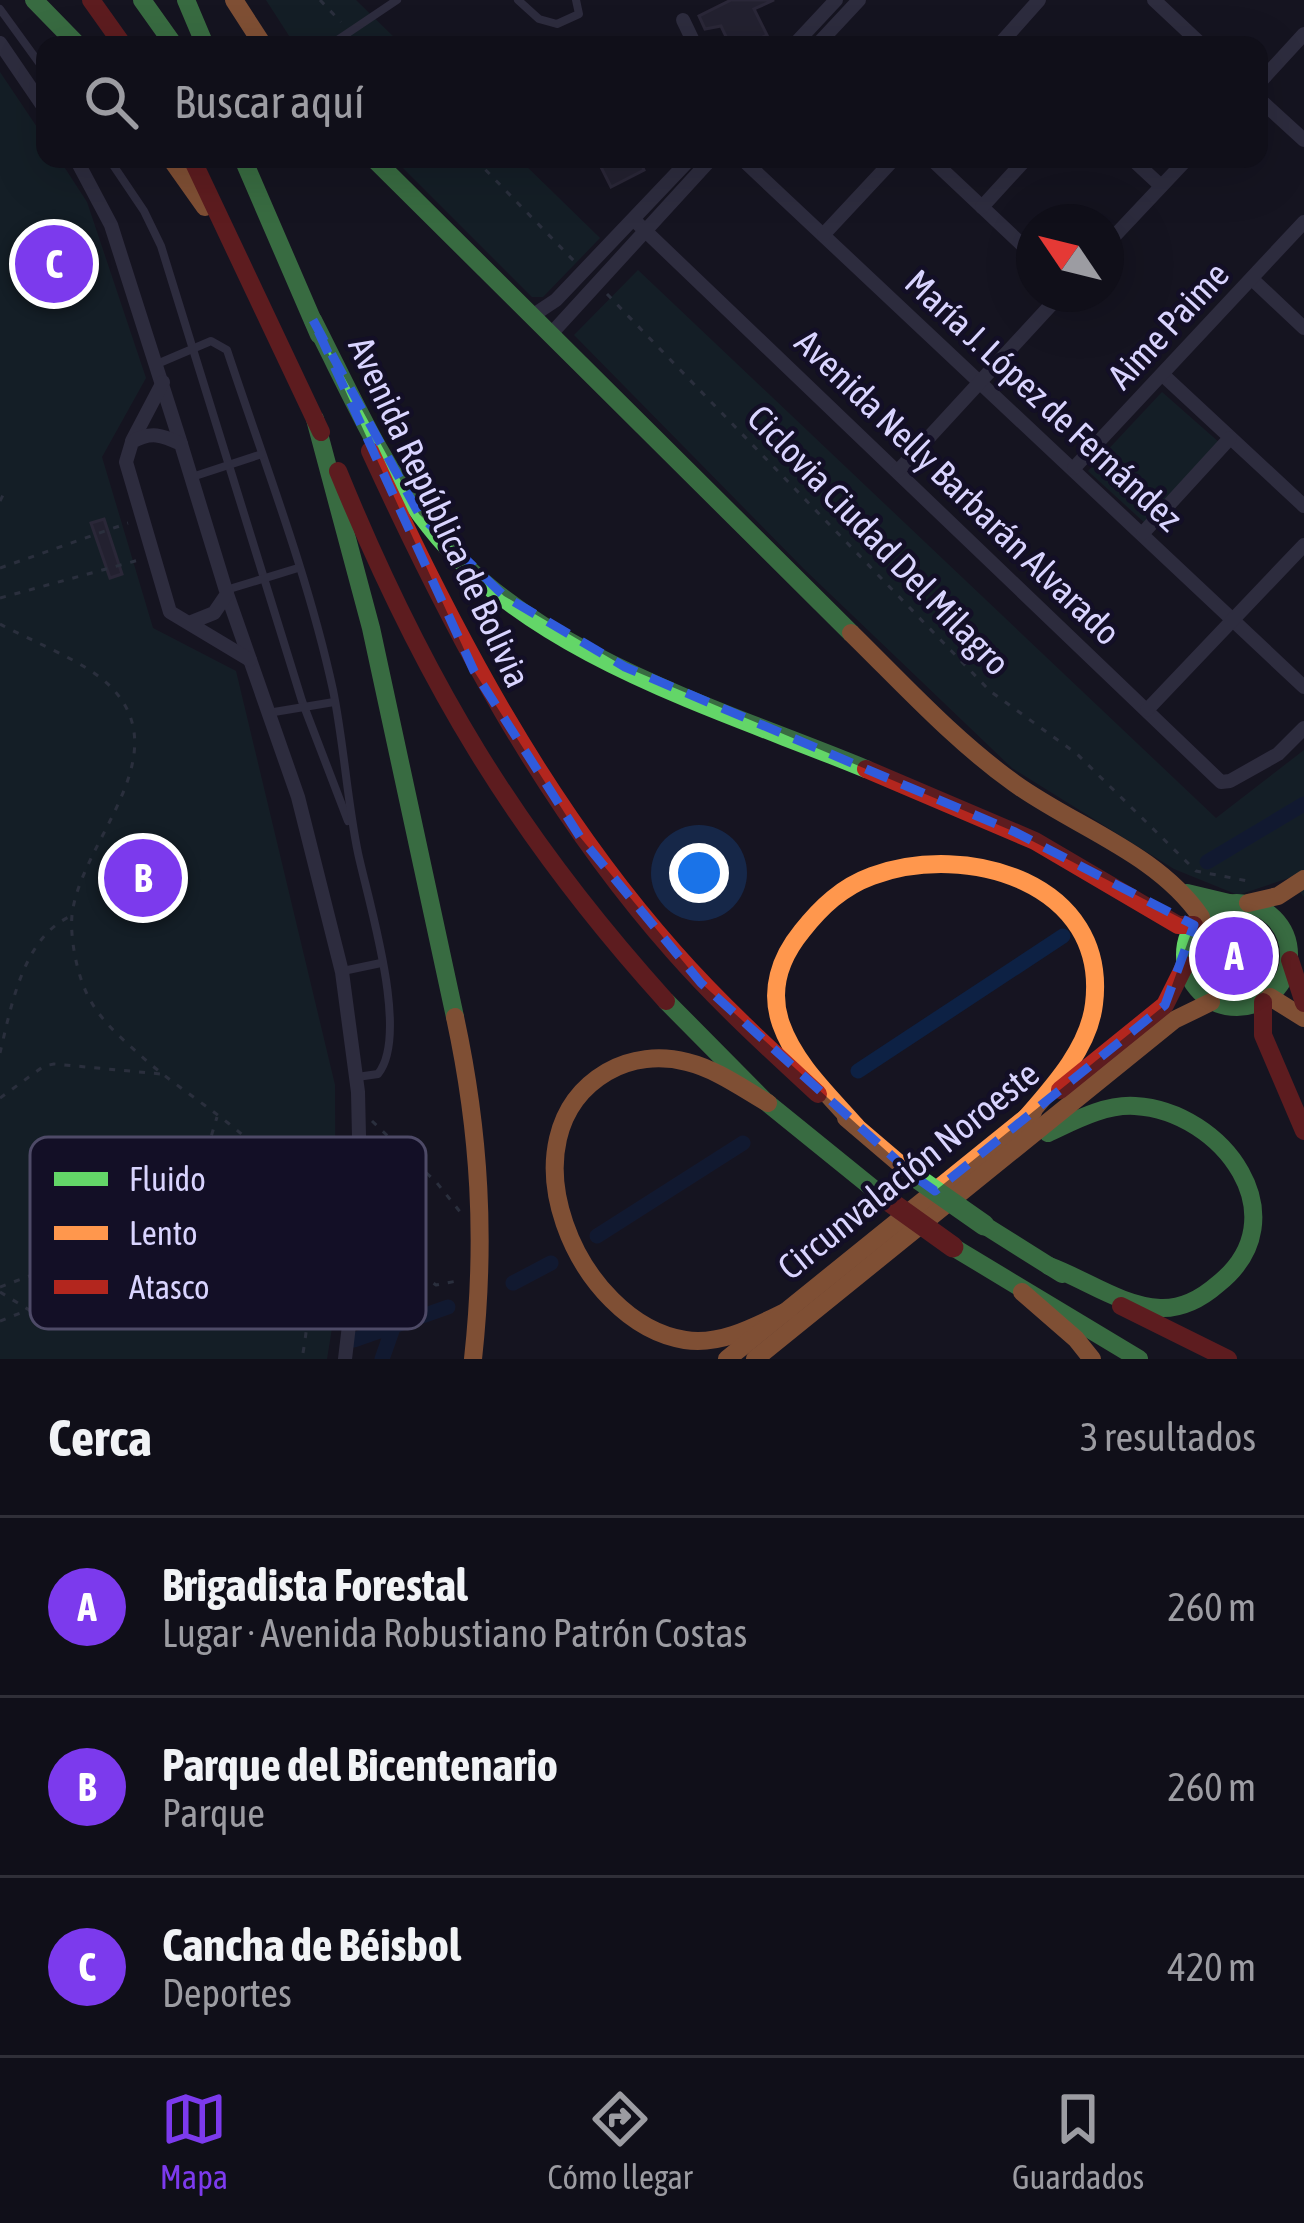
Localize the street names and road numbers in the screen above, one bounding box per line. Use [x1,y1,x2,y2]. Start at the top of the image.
street label: Aime Paime [1099,253,1237,397]
street label: María J. López de Fernández [897,261,1191,539]
street label: Avenida Nelly Barbarán Alvarado [787,321,1129,653]
street label: Avenida República de Bolivia [340,330,540,694]
street label: Ciclovia Ciudad Del Milagro [739,396,1019,684]
street label: Circunvalación Noroeste [769,1052,1047,1288]

